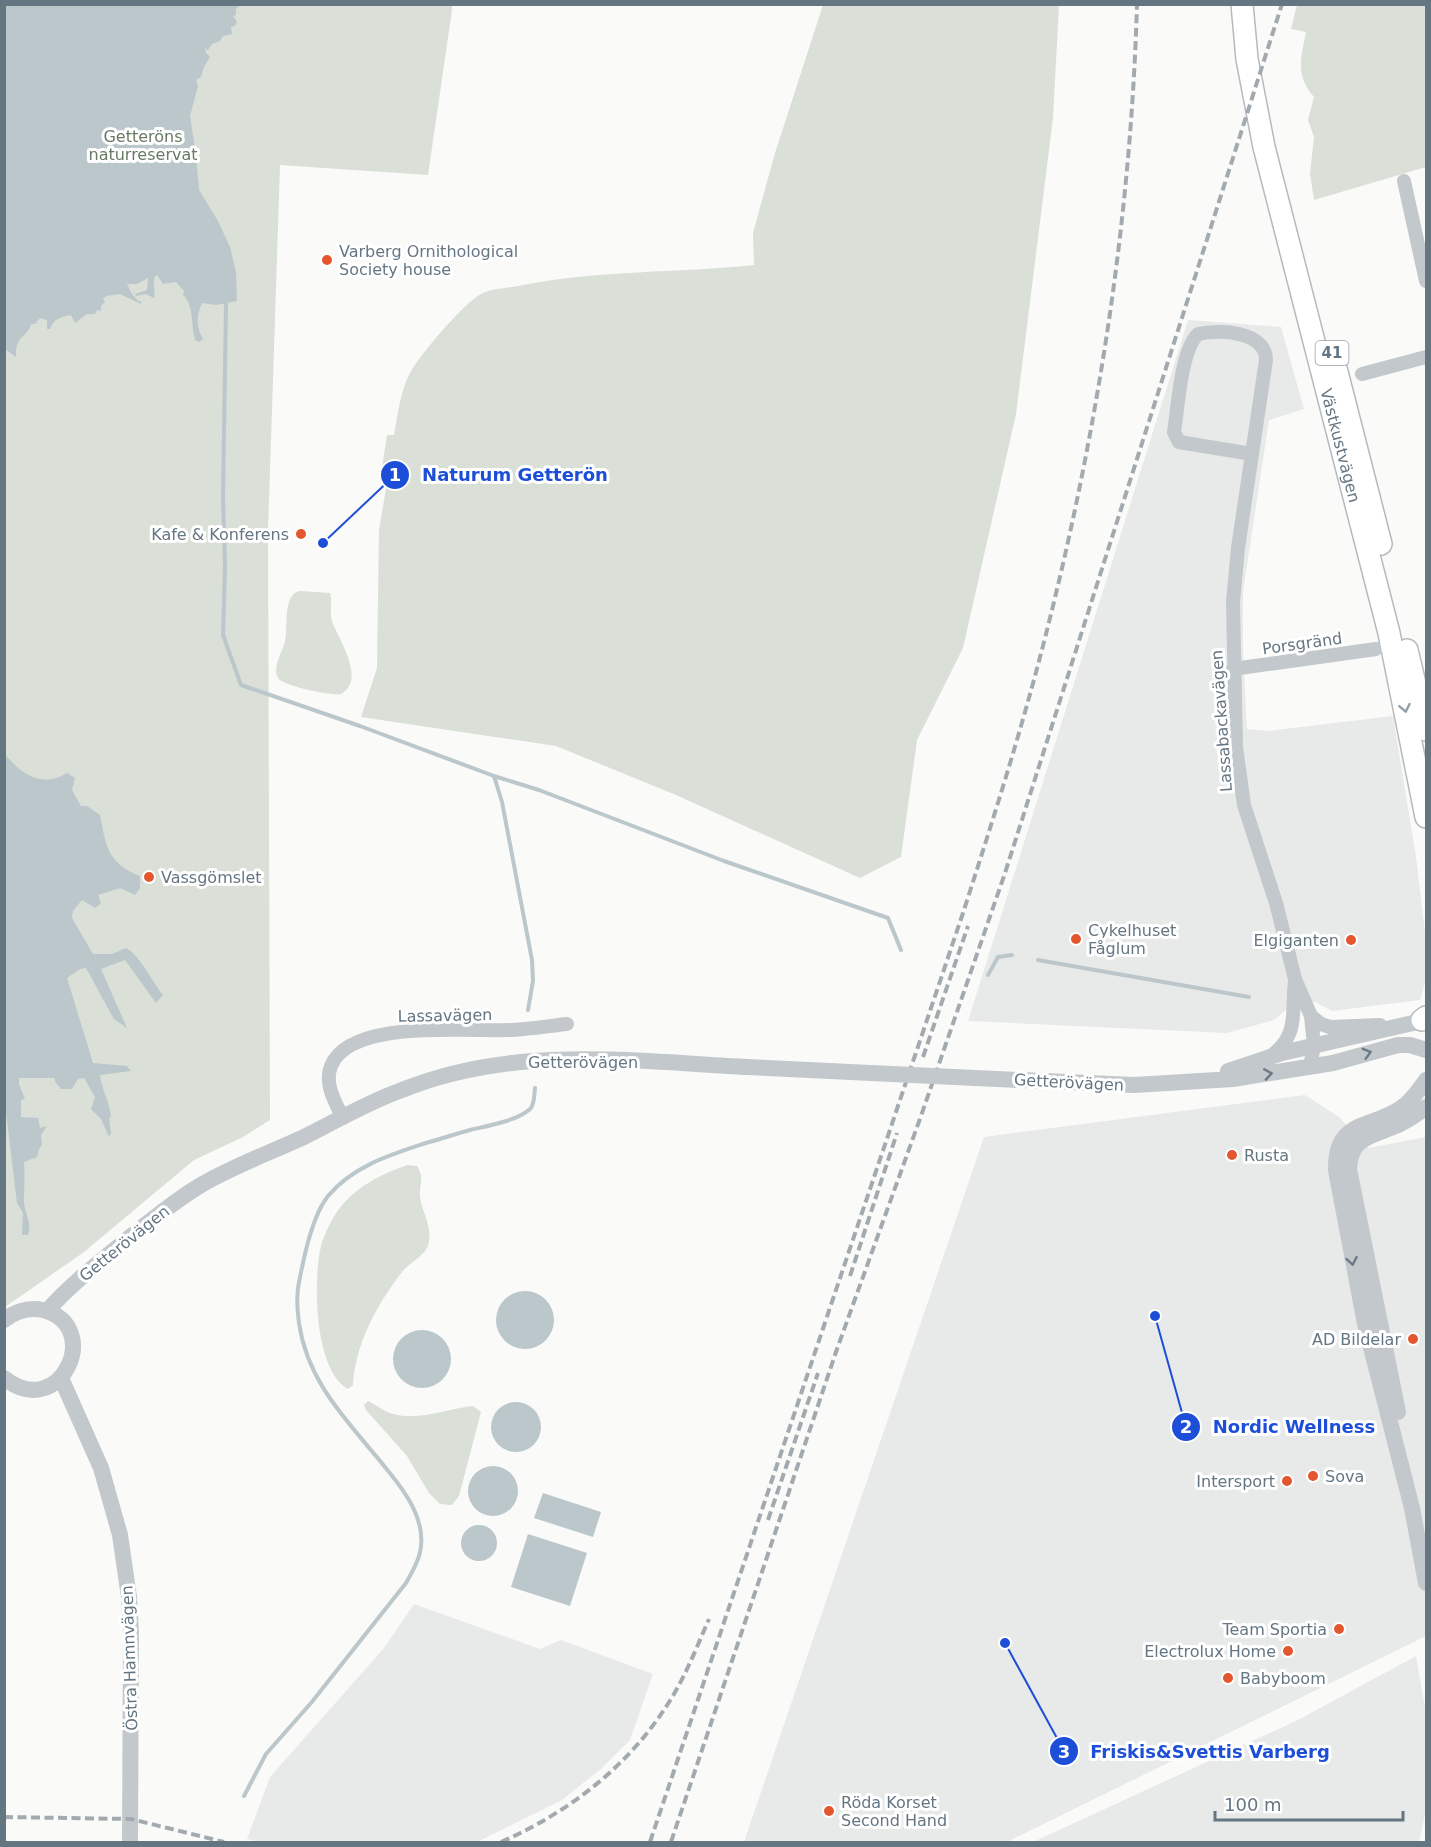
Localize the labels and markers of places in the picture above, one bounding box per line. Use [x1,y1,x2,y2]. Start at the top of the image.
place label: Varberg Ornithological Society house [339,242,518,279]
marker: Varberg Ornithological Society house [320,253,334,267]
callout: Naturum Getterön [380,457,620,493]
place label: Kafe & Konferens [151,525,289,544]
marker: Kafe & Konferens [294,527,308,541]
place label: Vassgömslet [161,868,262,887]
marker: Vassgömslet [142,870,156,884]
place label: Cykelhuset Fåglum [1088,921,1176,958]
place label: Elgiganten [1253,931,1339,950]
marker: Cykelhuset Fåglum [1069,932,1083,946]
marker: Elgiganten [1344,933,1358,947]
place label: Rusta [1244,1146,1289,1165]
marker: Rusta [1225,1148,1239,1162]
place label: AD Bildelar [1312,1330,1401,1349]
marker: AD Bildelar [1406,1332,1420,1346]
callout: Nordic Wellness [1171,1409,1387,1445]
place label: Sova [1325,1467,1364,1486]
marker: Sova [1306,1469,1320,1483]
place label: Intersport [1196,1472,1275,1491]
marker: Intersport [1280,1474,1294,1488]
place label: Team Sportia [1221,1620,1327,1639]
marker: Team Sportia [1332,1622,1346,1636]
place label: Electrolux Home [1144,1642,1276,1661]
marker: Electrolux Home [1281,1644,1295,1658]
place label: Babyboom [1240,1669,1326,1688]
marker: Babyboom [1221,1671,1235,1685]
callout: Friskis&Svettis Varberg [1049,1733,1342,1769]
place label: Röda Korset Second Hand [841,1793,947,1830]
marker: Röda Korset Second Hand [822,1804,836,1818]

